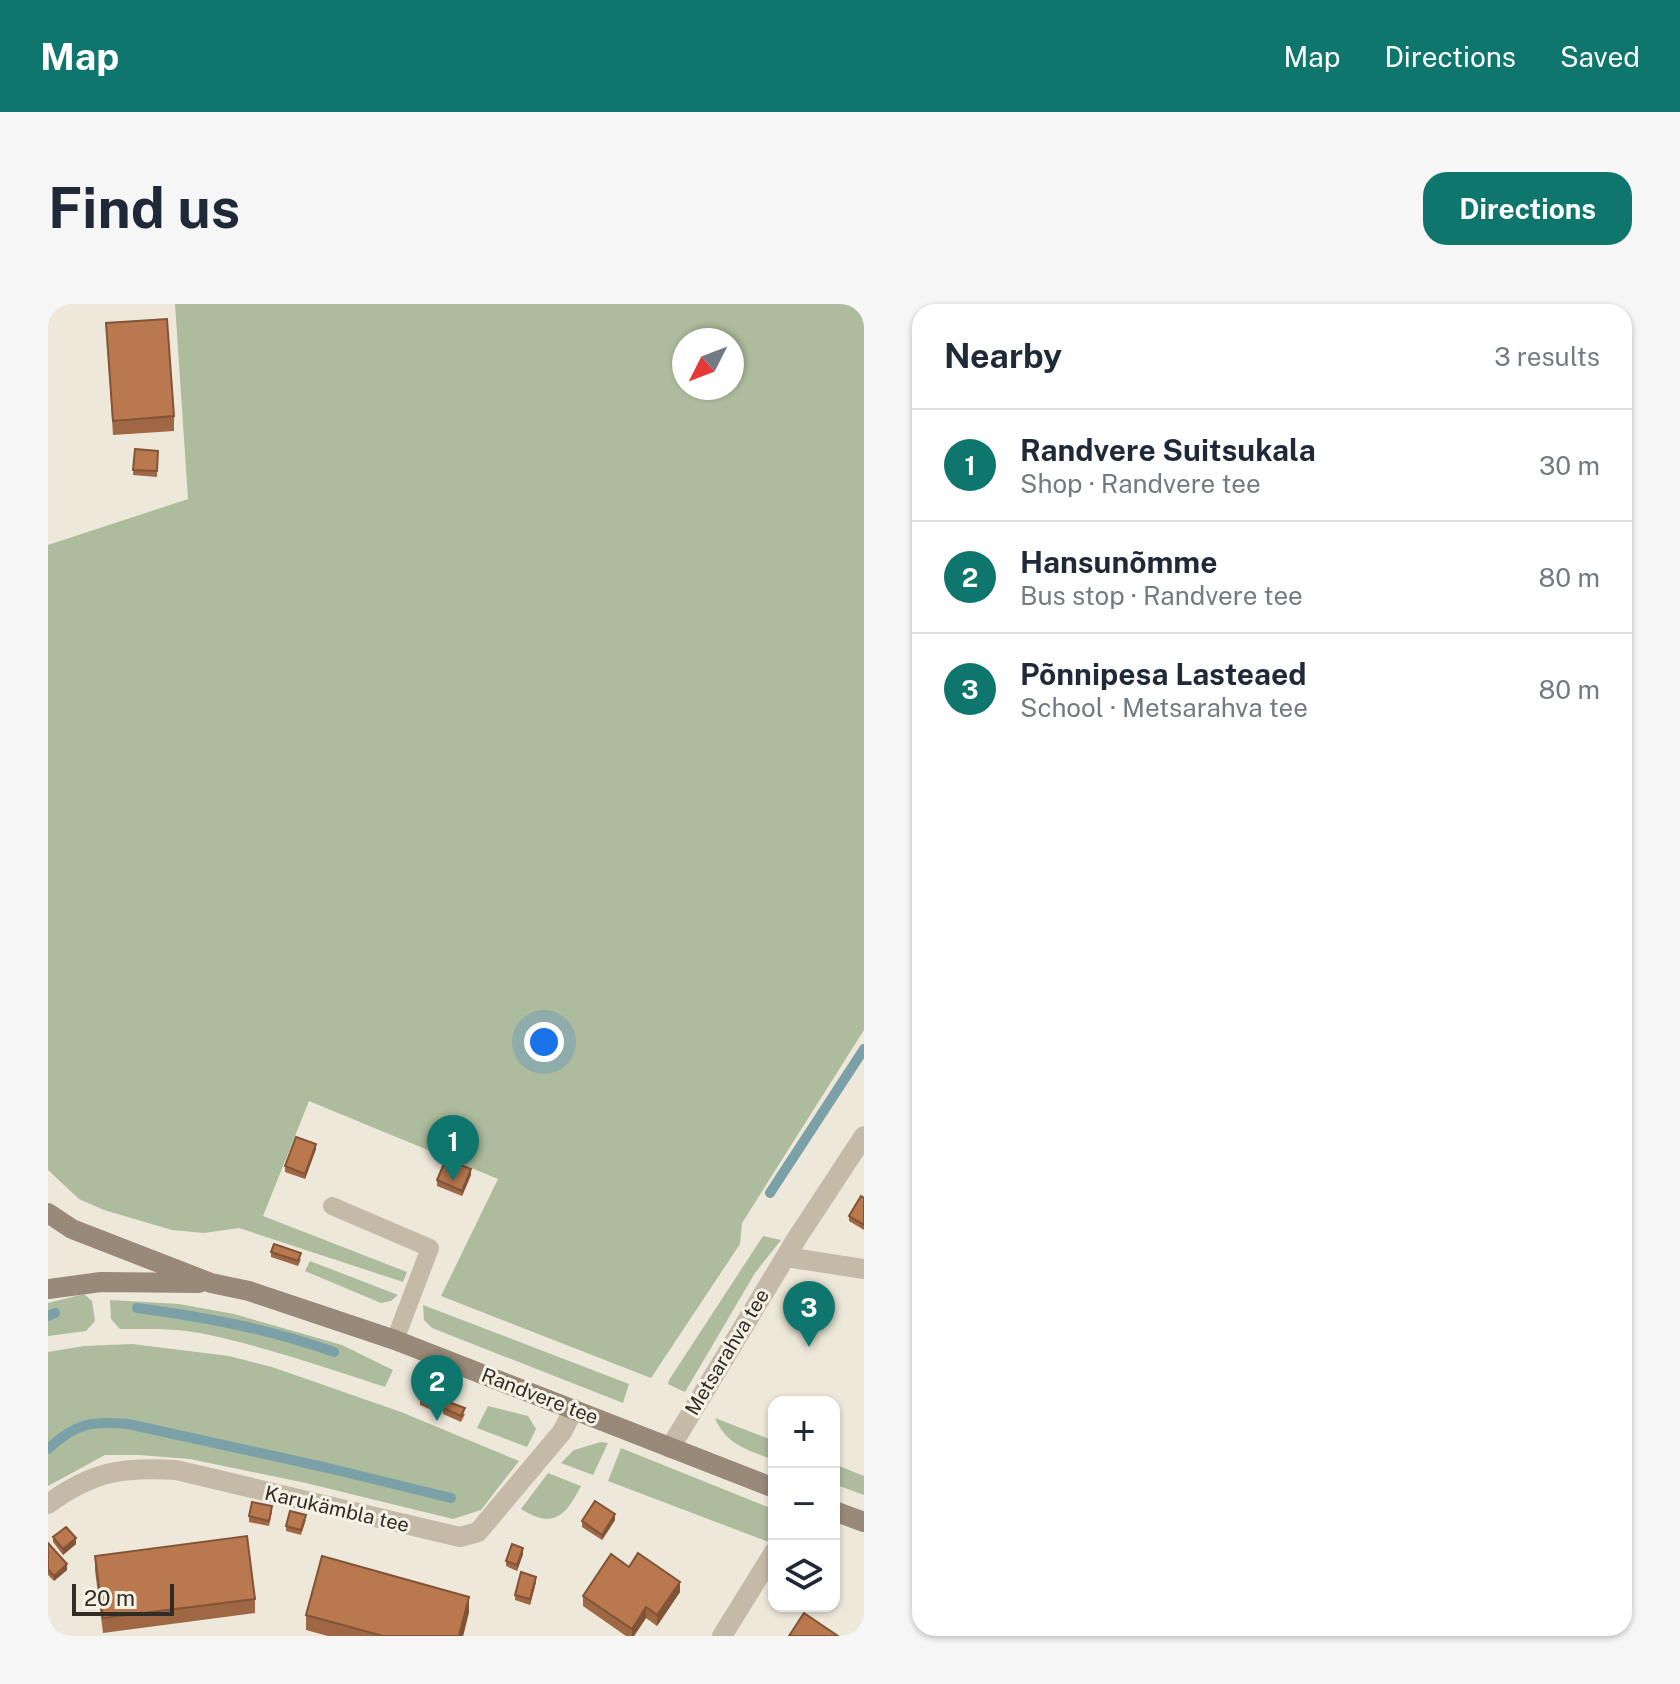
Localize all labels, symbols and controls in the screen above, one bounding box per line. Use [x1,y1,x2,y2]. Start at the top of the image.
text: Map [40,34,119,79]
text: Map [1284,40,1340,73]
text: Directions [1384,40,1516,73]
text: Saved [1560,40,1640,73]
button: Directions [1423,172,1632,245]
text: Find us [48,175,240,241]
north arrow [672,328,744,400]
text: Nearby [944,336,1062,376]
text: 3 results [1494,341,1600,372]
text: Randvere Suitsukala [1020,432,1316,468]
text: 1 [964,450,976,481]
text: 30 m [1539,450,1600,481]
text: Shop · Randvere tee [1020,468,1261,499]
text: Hansunõmme [1020,544,1218,580]
text: 2 [962,562,978,593]
text: 80 m [1539,562,1600,593]
text: Bus stop · Randvere tee [1020,580,1303,611]
text: Põnnipesa Lasteaed [1020,656,1307,692]
text: 3 [961,674,979,705]
text: 80 m [1539,674,1600,705]
text: School · Metsarahva tee [1020,692,1308,723]
your location [524,1022,564,1062]
pin: 1 [427,1115,479,1181]
pin: 3 [783,1281,835,1347]
street label: Metsarahva tee [680,1285,774,1419]
pin: 2 [411,1355,463,1421]
street label: Randvere tee [478,1363,602,1429]
map controls [768,1396,840,1612]
button: + [768,1396,840,1468]
button: − [768,1468,840,1540]
street label: Karukämbla tee [262,1481,412,1537]
button: layers [768,1540,840,1612]
scale bar [72,1580,174,1616]
text: 20 m [84,1585,135,1611]

